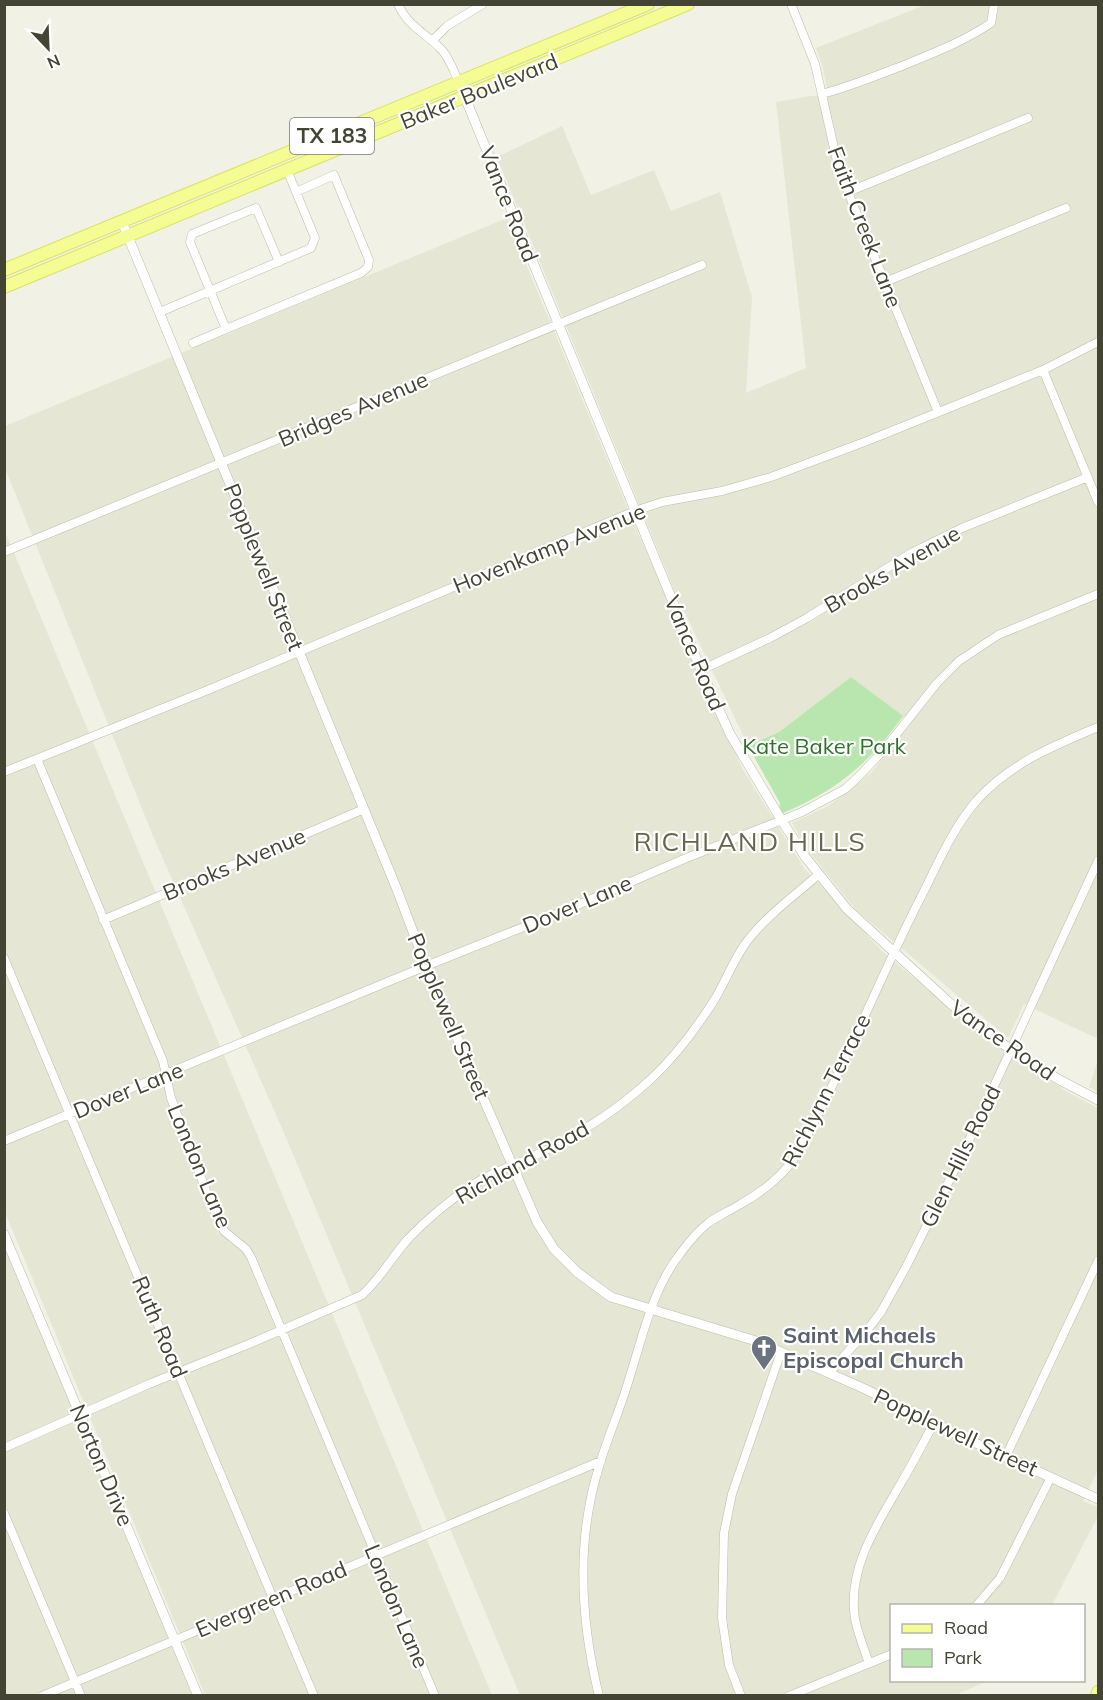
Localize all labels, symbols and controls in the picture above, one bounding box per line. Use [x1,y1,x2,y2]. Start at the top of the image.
north arrow [18,18,78,78]
street label: Baker Boulevard [396,47,562,135]
text: N [44,50,63,73]
road number: TX 183 [290,118,374,154]
street label: Vance Road [473,142,545,266]
street label: Faith Creek Lane [821,142,909,312]
street label: Bridges Avenue [274,365,432,453]
street label: Popplewell Street [218,479,310,655]
street label: Hovenkamp Avenue [449,497,649,599]
street label: Brooks Avenue [819,519,965,619]
street label: Vance Road [658,591,732,715]
park label: Kate Baker Park [742,732,906,760]
street label: Brooks Avenue [158,821,310,907]
district label: RICHLAND HILLS [634,825,866,858]
street label: Dover Lane [518,868,636,940]
street label: Popplewell Street [401,929,497,1104]
street label: Vance Road [945,993,1061,1087]
street label: Richlynn Terrace [775,1009,877,1171]
street label: Dover Lane [69,1055,187,1125]
street label: Glen Hills Road [913,1080,1007,1232]
street label: London Lane [161,1100,239,1232]
street label: Richland Road [450,1114,594,1210]
street label: Ruth Road [126,1272,194,1382]
place label: Saint Michaels Episcopal Church [783,1321,964,1374]
church icon: Saint Michaels Episcopal Church [749,1333,779,1371]
street label: Popplewell Street [869,1382,1043,1482]
street label: Norton Drive [64,1400,140,1530]
street label: London Lane [358,1540,436,1672]
street label: Evergreen Road [191,1555,351,1643]
legend [890,1604,1085,1682]
text: Road [944,1616,988,1639]
text: Park [944,1646,983,1669]

